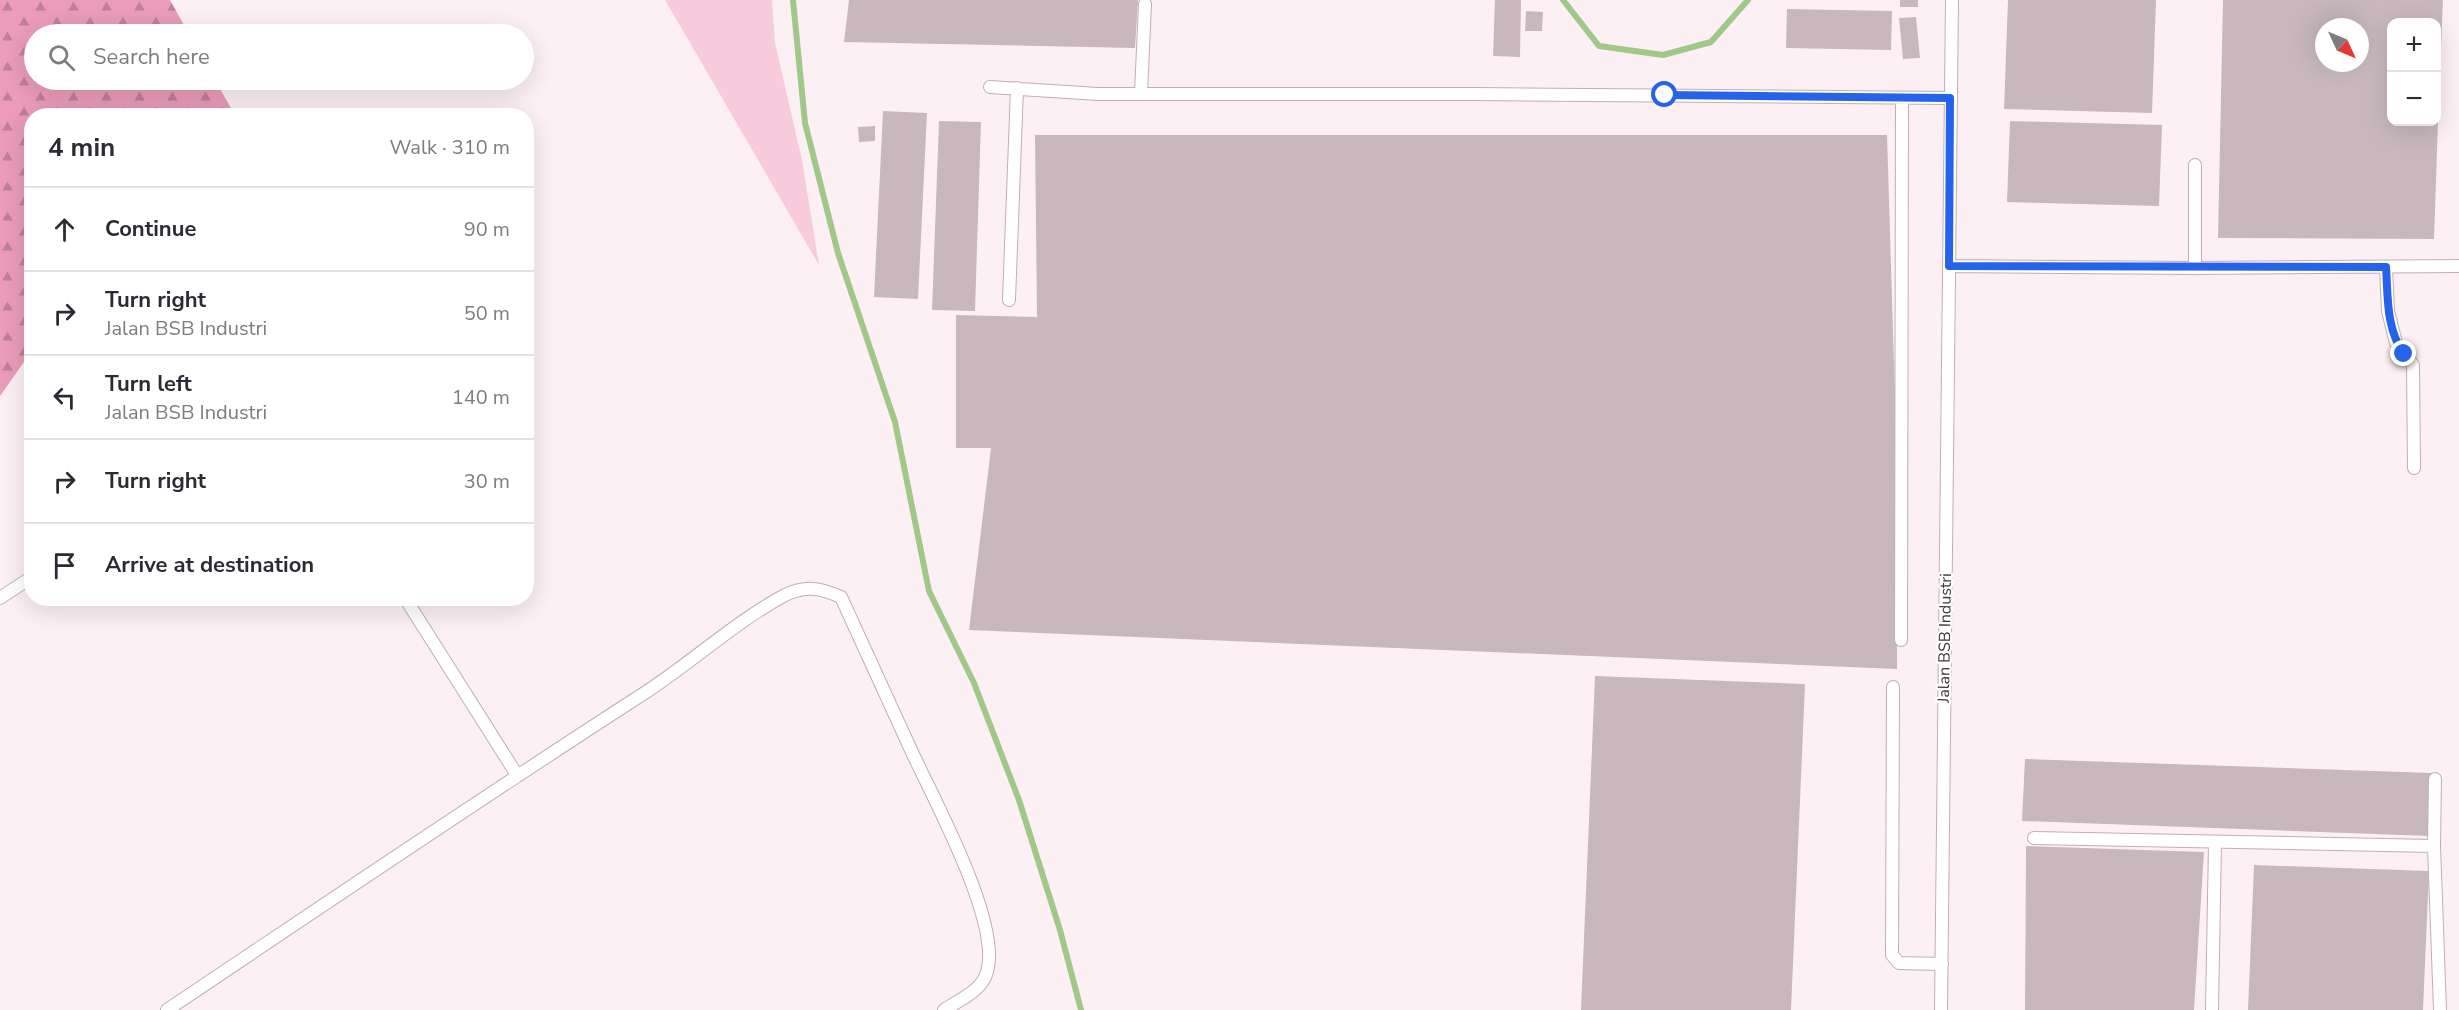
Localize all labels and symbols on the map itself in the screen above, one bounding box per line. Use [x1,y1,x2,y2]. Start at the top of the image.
north arrow [2315,18,2369,72]
route start [1651,81,1677,107]
route end [2390,340,2416,366]
street label: Jalan BSB Industri [1933,573,1957,704]

